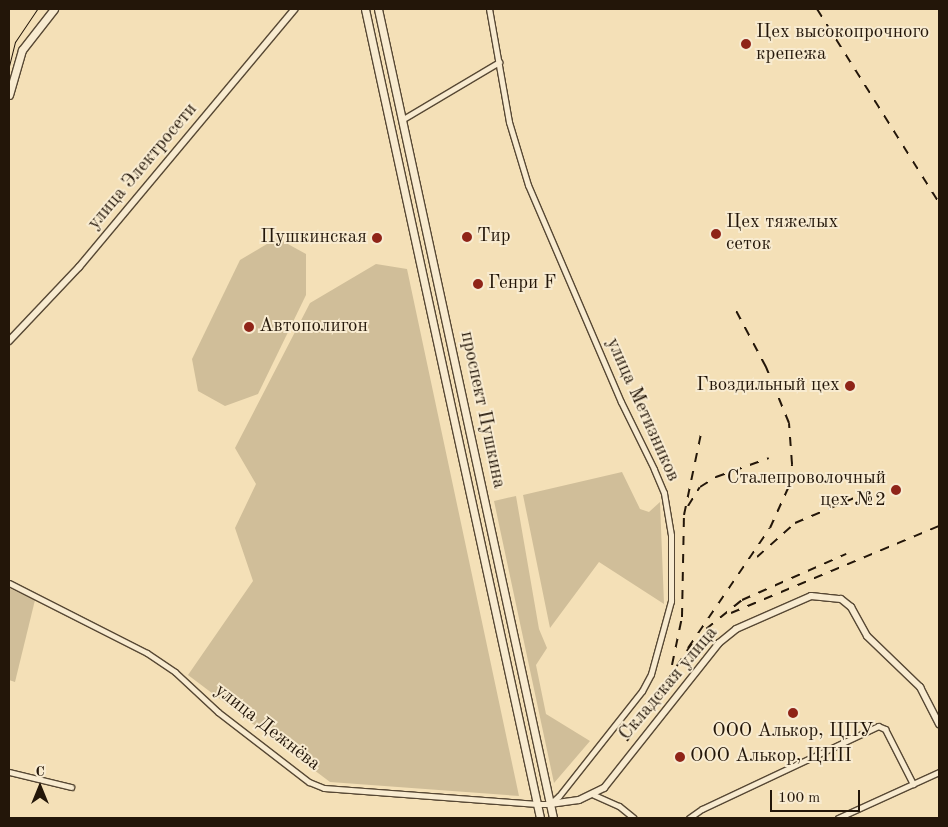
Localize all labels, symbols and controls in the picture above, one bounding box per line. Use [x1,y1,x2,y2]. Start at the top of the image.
place label: Цех высокопрочного крепежа [756,22,929,66]
marker: Цех высокопрочного крепежа [740,38,752,50]
street label: улица Электросети [83,99,203,235]
place label: Цех тяжелых сеток [726,212,838,256]
place label: Тир [477,226,511,248]
place label: Пушкинская [260,227,367,249]
marker: Цех тяжелых сеток [710,228,722,240]
marker: Тир [461,231,473,243]
marker: Пушкинская [371,232,383,244]
place label: Генри F [488,273,556,295]
marker: Генри F [472,278,484,290]
place label: Автополигон [259,316,368,338]
marker: Автополигон [243,321,255,333]
street label: проспект Пушкина [454,329,510,491]
street label: улица Метизников [600,335,684,485]
place label: Гвоздильный цех [696,375,840,397]
marker: Гвоздильный цех [844,380,856,392]
place label: Сталепроволочный цех №2 [727,468,886,512]
marker: Сталепроволочный цех №2 [890,484,902,496]
street label: Складская улица [615,622,723,746]
street label: улица Дежнёва [210,680,324,776]
marker: ООО Алькор, ЦПУ [787,707,799,719]
place label: ООО Алькор, ЦПУ [712,721,874,743]
place label: ООО Алькор, ЦПП [690,746,852,768]
marker: ООО Алькор, ЦПП [674,751,686,763]
north arrow [15,762,65,812]
text: С [35,765,45,779]
scale bar [773,780,863,812]
text: 100 m [778,791,820,806]

